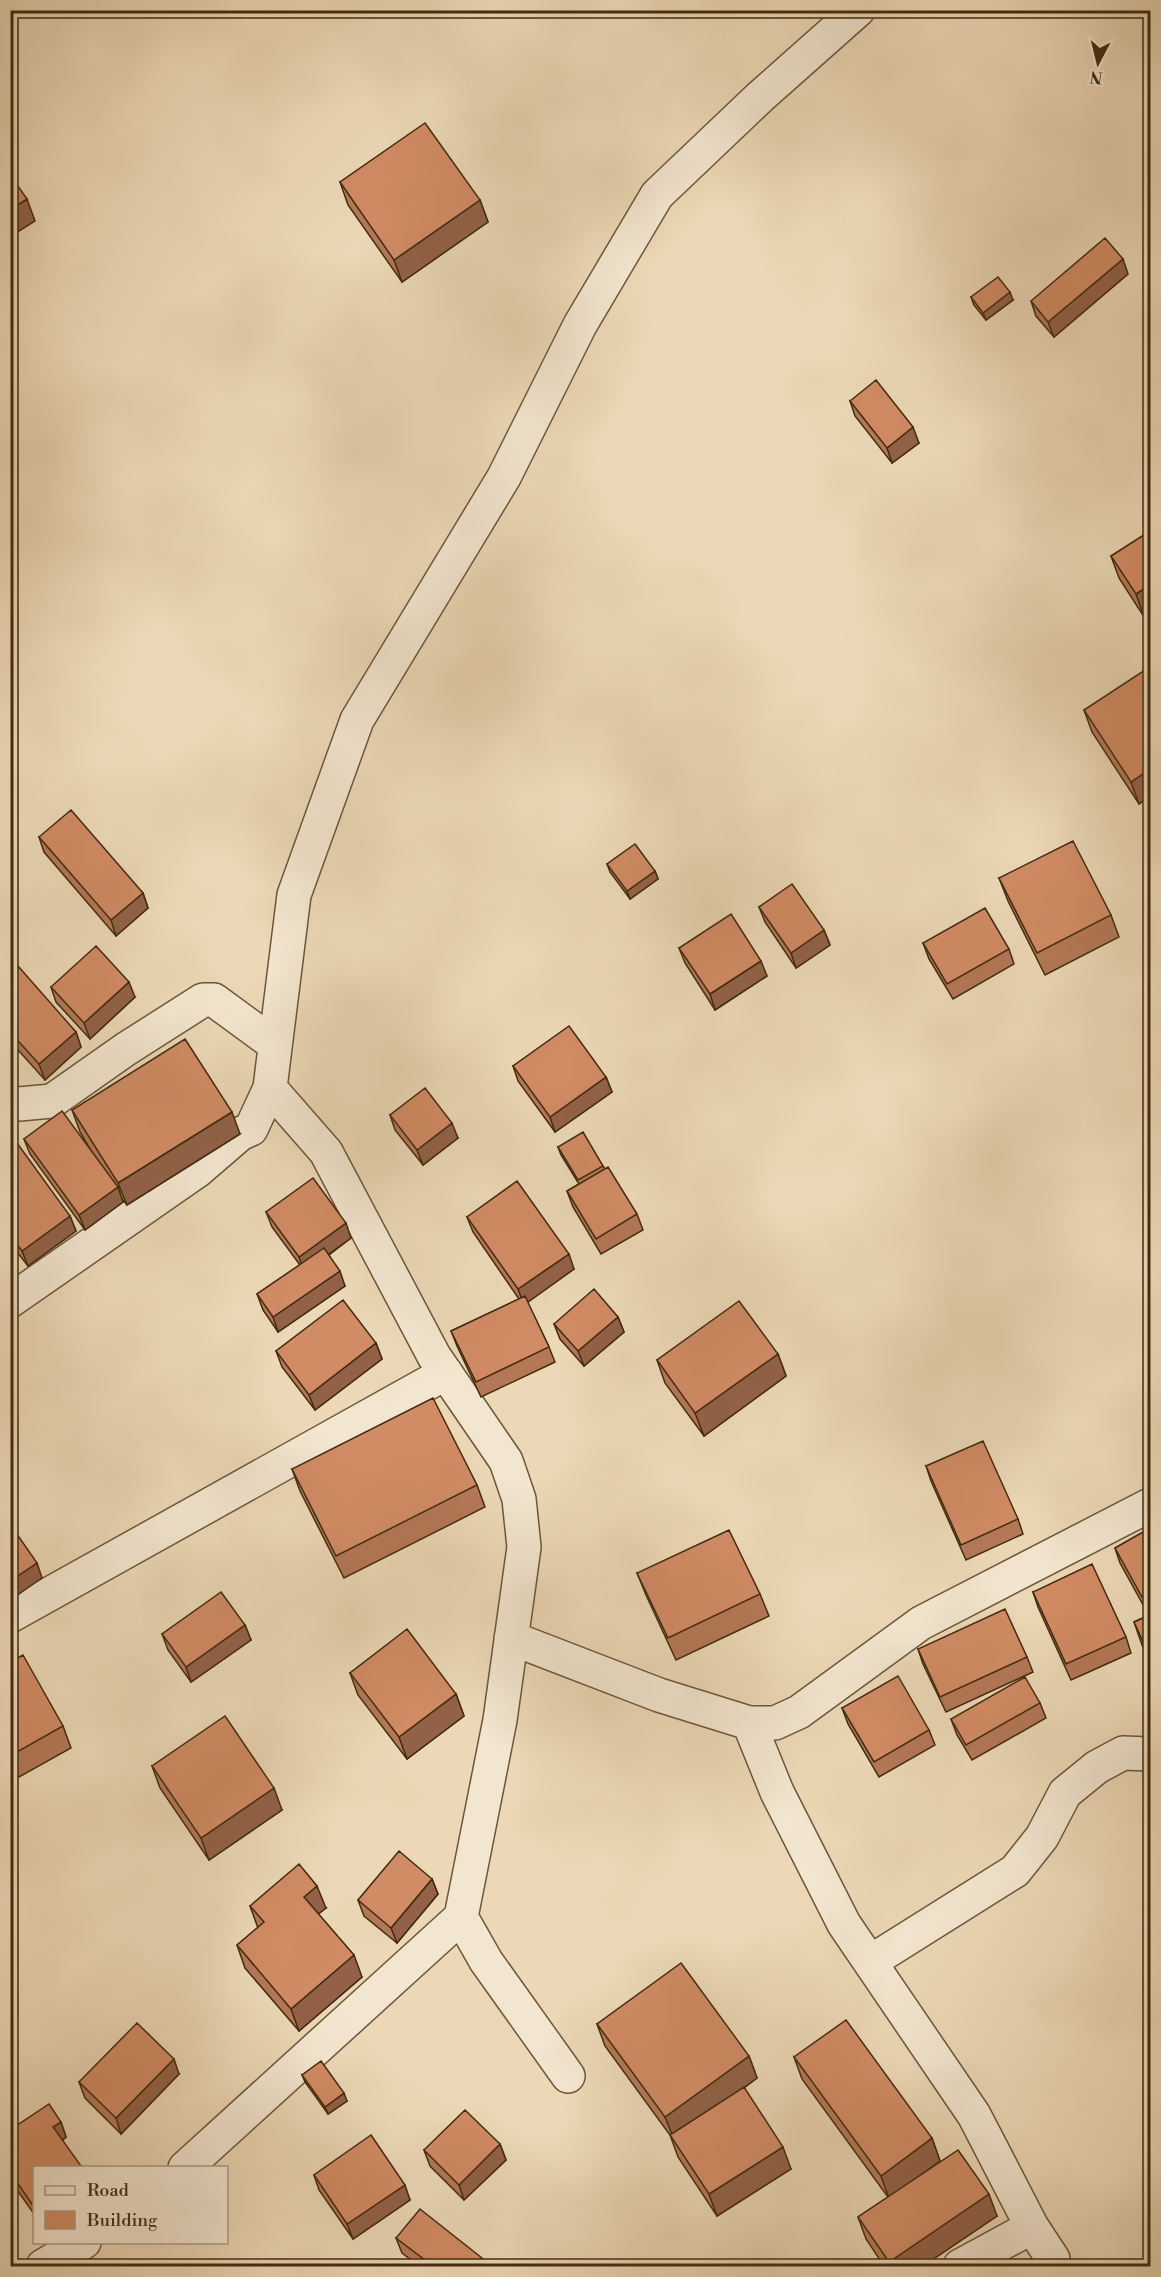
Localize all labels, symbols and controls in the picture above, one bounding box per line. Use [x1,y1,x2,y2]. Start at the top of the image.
north arrow [1068,33,1128,93]
text: N [1088,66,1104,88]
legend [33,2166,228,2244]
text: Road [87,2179,130,2202]
text: Building [86,2209,158,2232]

